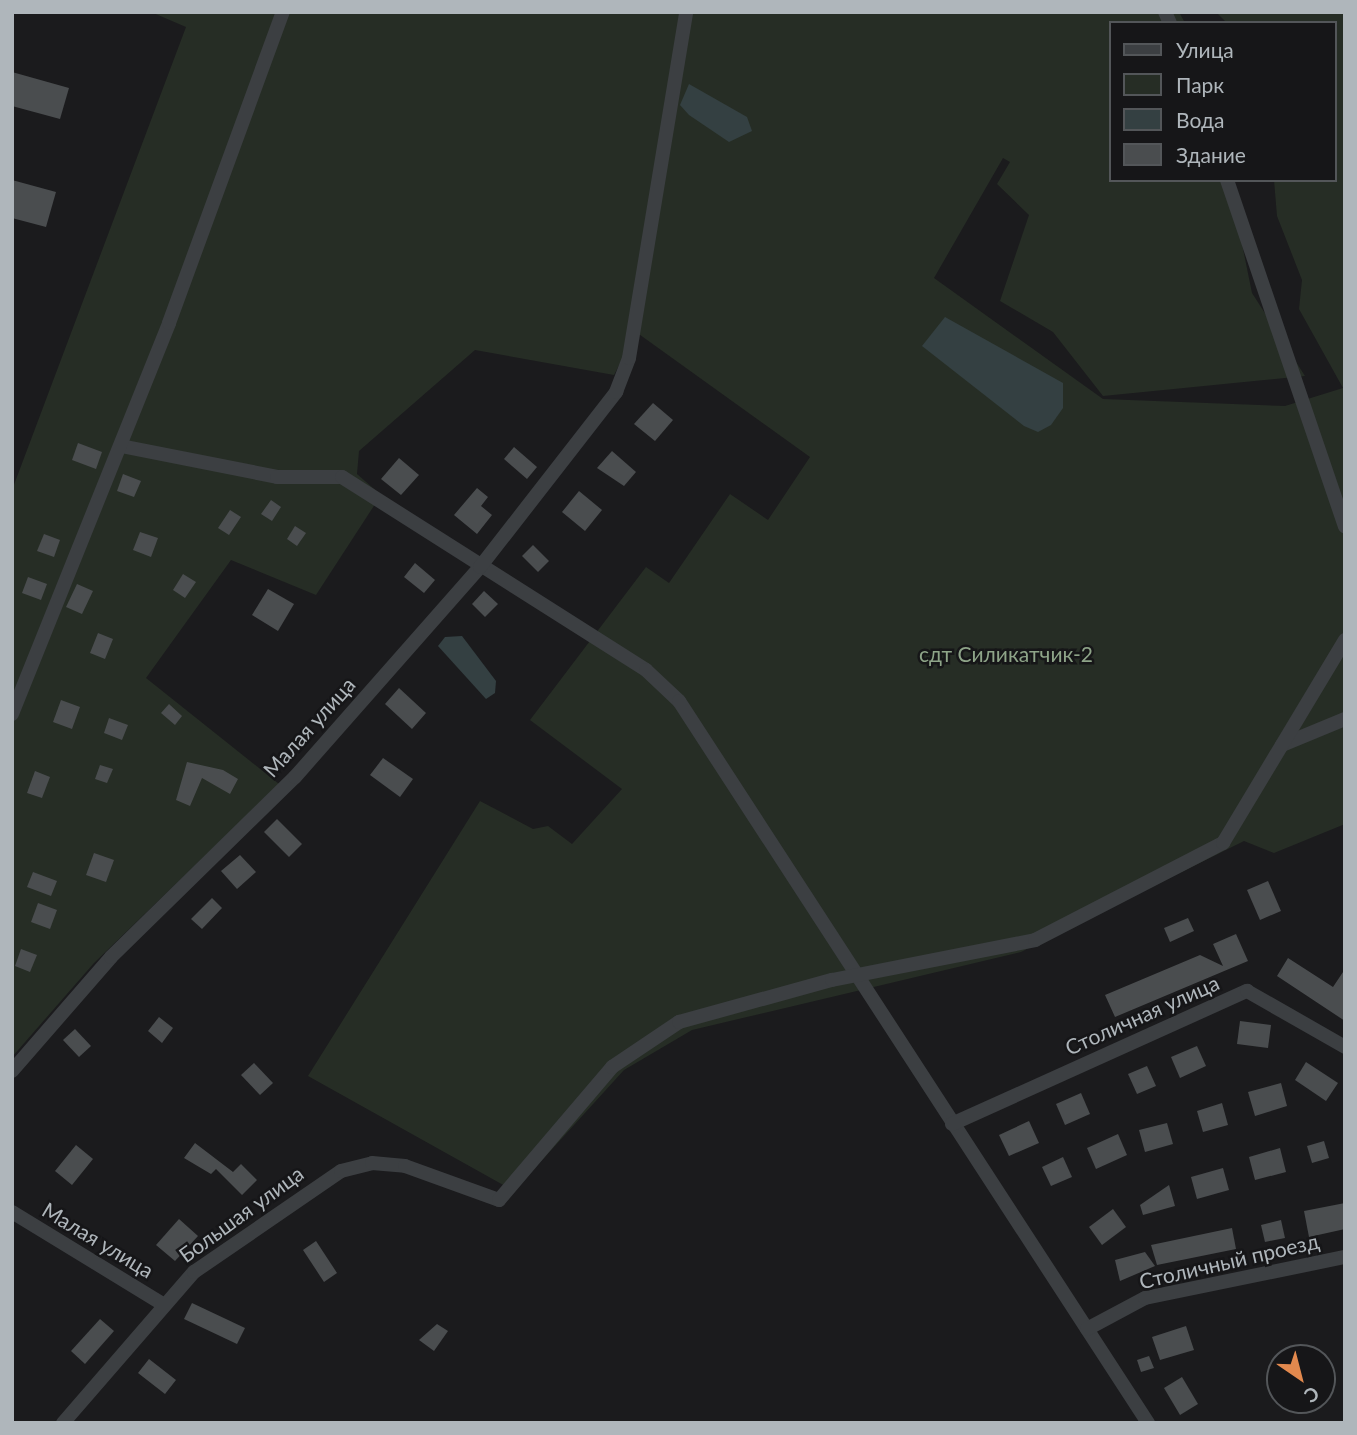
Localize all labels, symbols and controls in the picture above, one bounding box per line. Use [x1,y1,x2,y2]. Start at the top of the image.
legend [1108,21,1336,182]
text: Улица [1176,37,1234,62]
text: Парк [1176,72,1224,97]
text: Вода [1176,107,1224,132]
text: Здание [1176,142,1246,167]
park label: сдт Силикатчик-2 [919,641,1093,667]
street label: Малая улица [258,672,360,782]
street label: Столичная улица [1061,970,1223,1060]
street label: Большая улица [174,1160,308,1268]
street label: Малая улица [38,1197,158,1283]
street label: Столичный проезд [1137,1228,1321,1294]
north arrow [1266,1344,1336,1414]
text: С [1300,1382,1324,1408]

